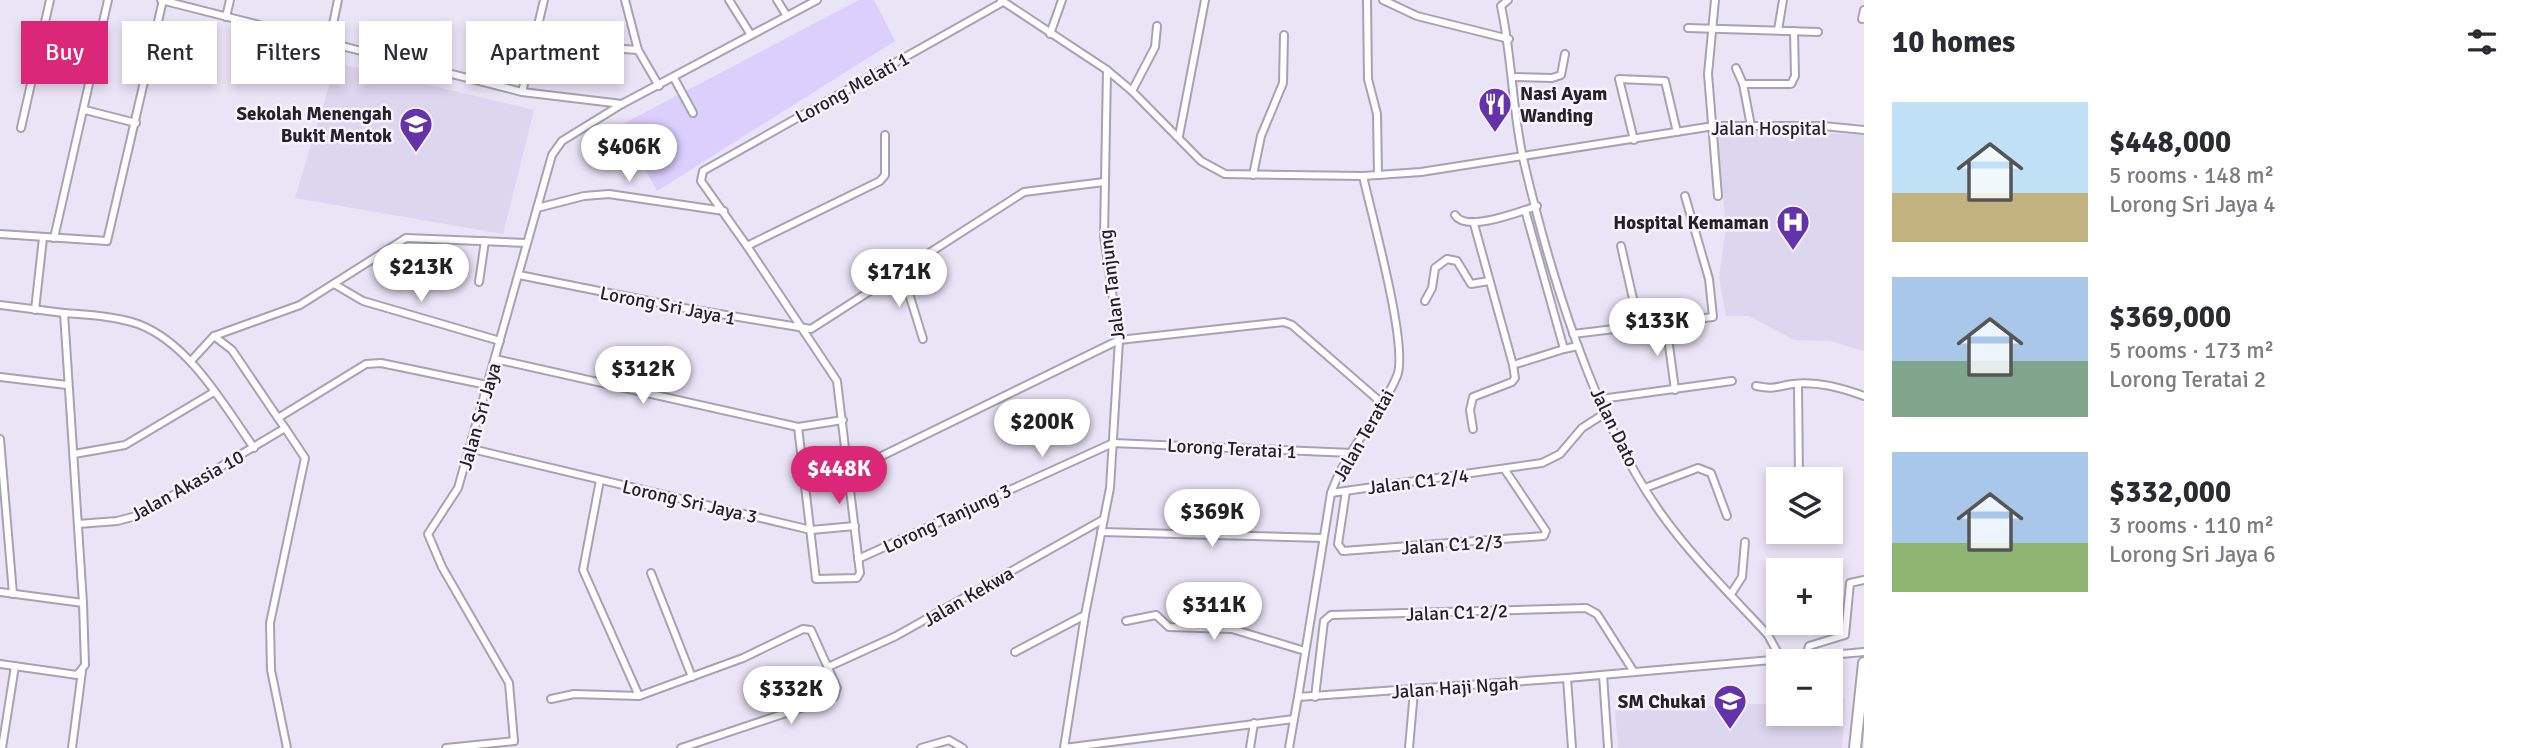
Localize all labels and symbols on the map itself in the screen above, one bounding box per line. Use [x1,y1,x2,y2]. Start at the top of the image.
street label: Lorong Melati 1 [791,47,914,129]
place label: Nasi Ayam Wanding [1520,82,1607,128]
restaurant icon: Nasi Ayam Wanding [1476,85,1514,134]
place label: Sekolah Menengah Bukit Mentok [236,102,392,148]
school or university icon: Sekolah Menengah Bukit Mentok [397,105,435,154]
street label: Jalan Hospital [1711,117,1827,141]
pin: $406K [580,124,678,184]
hospital icon: Hospital Kemaman [1774,203,1812,252]
place label: Hospital Kemaman [1613,211,1769,235]
street label: Jalan Tanjung [1093,228,1131,342]
pin: $213K [372,244,470,304]
pin: $171K [850,250,948,309]
street label: Lorong Sri Jaya 1 [598,281,738,331]
pin: $133K [1608,298,1706,358]
pin: $312K [594,346,692,406]
street label: Jalan Sri Jaya [453,360,507,473]
street label: Jalan Dato [1585,384,1644,471]
street label: Jalan Teratai [1328,385,1400,486]
pin: $200K [993,400,1091,459]
street label: Lorong Teratai 1 [1166,434,1297,464]
street label: Jalan Akasia 10 [127,445,248,527]
pin: $448K [790,447,888,506]
street label: Jalan C1 2/4 [1366,464,1470,500]
street label: Lorong Sri Jaya 3 [620,475,760,529]
street label: Lorong Tanjung 3 [879,479,1015,559]
pin: $369K [1163,490,1261,549]
street label: Jalan C1 2/3 [1400,529,1504,561]
street label: Jalan Kekwa [919,561,1018,632]
pin: $311K [1165,582,1263,642]
street label: Jalan C1 2/2 [1406,599,1508,627]
pin: $332K [742,666,840,726]
street label: Jalan Haji Ngah [1391,672,1519,704]
school or university icon: SM Chukai [1711,682,1749,731]
place label: SM Chukai [1618,690,1706,714]

